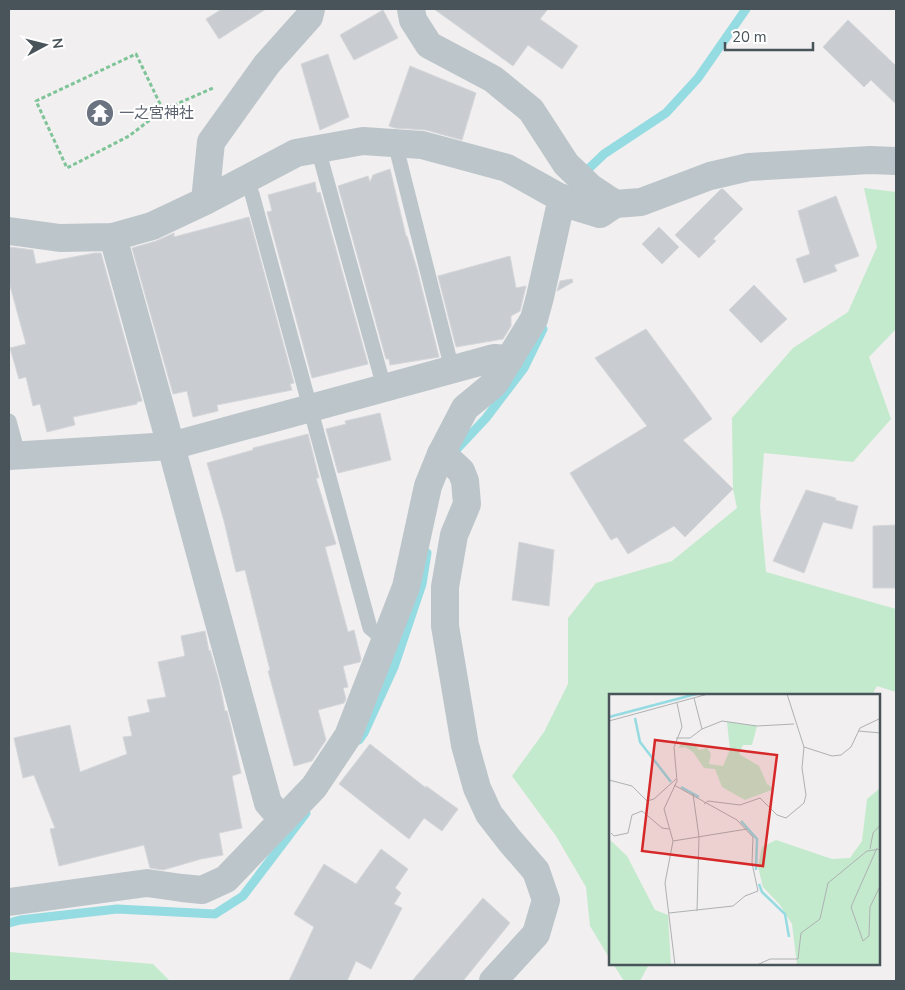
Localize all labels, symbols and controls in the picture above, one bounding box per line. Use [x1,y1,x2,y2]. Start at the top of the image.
north arrow [20,20,70,70]
scale bar [725,20,812,52]
text: 20 m [732,27,767,47]
text: N [47,37,67,50]
temple icon: 一之宮神社 [85,98,115,128]
place label: 一之宮神社 [119,103,194,123]
inset map [609,694,880,965]

